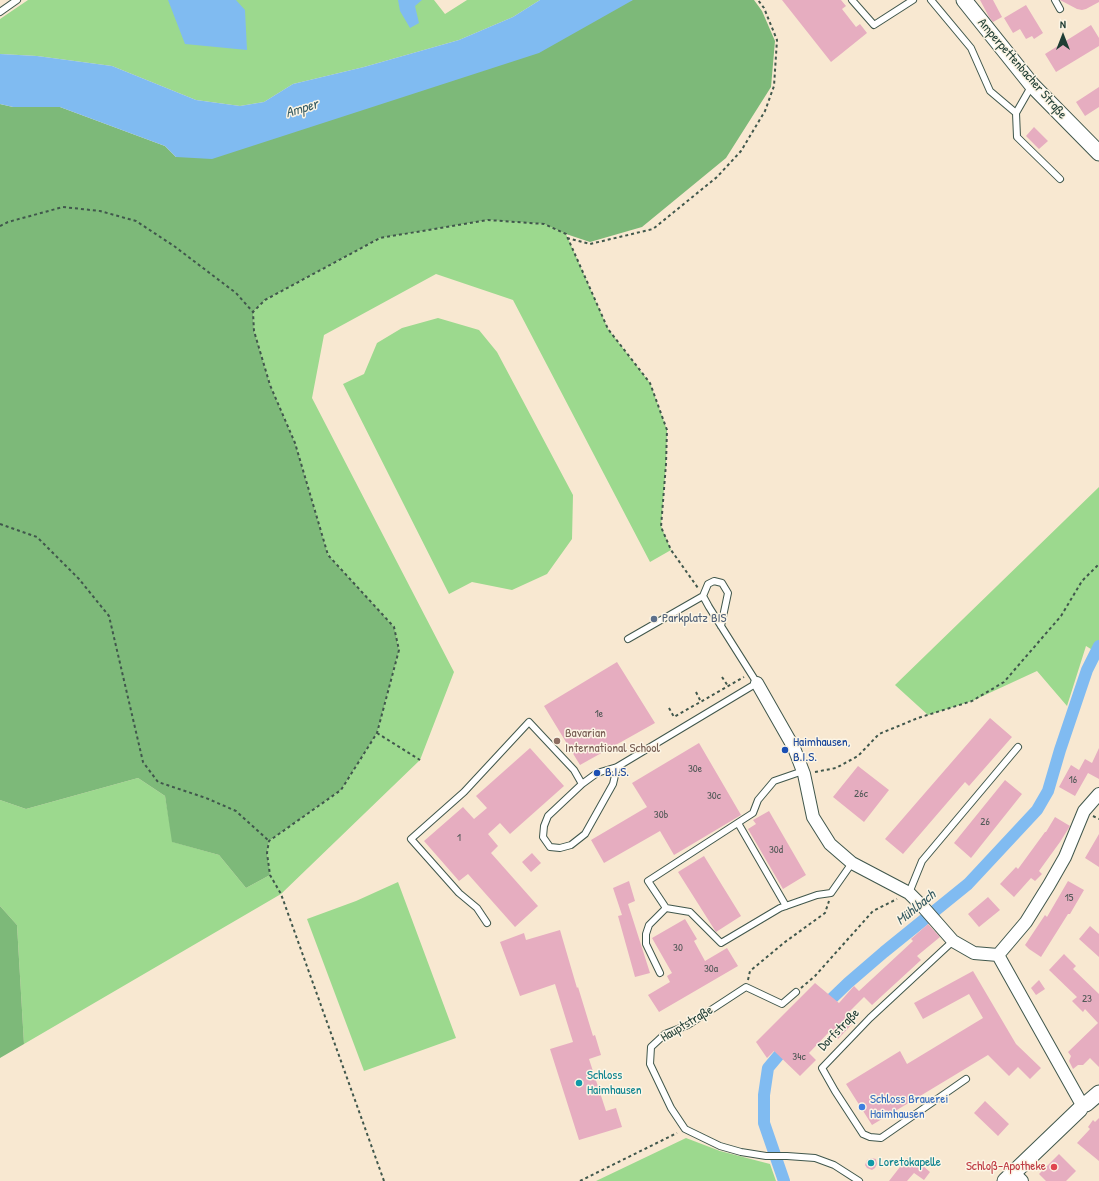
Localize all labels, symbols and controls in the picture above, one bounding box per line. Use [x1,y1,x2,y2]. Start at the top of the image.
street label: Amperpettenbacher Straße [974,15,1070,123]
north arrow [1043,16,1083,56]
text: N [1060,17,1066,31]
water label: Amper [284,96,320,122]
place label: Parkplatz BIS [662,611,727,627]
marker: Parkplatz BIS [649,614,659,624]
house number: 1e [595,707,603,721]
place label: Bavarian International School [565,726,660,757]
place label: Haimhausen, B.I.S. [793,735,850,766]
marker: Bavarian International School [552,736,562,746]
marker: Haimhausen, B.I.S. [780,745,790,755]
house number: 30e [688,762,702,776]
place label: B.I.S. [605,765,629,781]
marker: B.I.S. [592,768,602,778]
house number: 16 [1069,773,1077,787]
house number: 26c [854,787,868,801]
house number: 30c [707,789,721,803]
house number: 30b [654,808,668,822]
house number: 26 [980,815,990,829]
house number: 1 [457,831,461,845]
house number: 30d [769,843,783,857]
water label: Mühlbach [893,887,939,929]
house number: 15 [1065,891,1073,905]
house number: 30 [673,941,683,955]
house number: 30a [704,962,718,976]
house number: 23 [1082,992,1092,1006]
street label: Hauptstraße [658,1002,716,1046]
street label: Dorfstraße [815,1006,863,1054]
house number: 34c [792,1050,806,1064]
place label: Schloss Haimhausen [587,1068,642,1099]
marker: Schloss Haimhausen [574,1078,584,1088]
place label: Schloss Brauerei Haimhausen [870,1092,948,1123]
marker: Schloss Brauerei Haimhausen [857,1102,867,1112]
place label: Loretokapelle [879,1155,941,1171]
marker: Loretokapelle [866,1158,876,1168]
place label: Schloß-Apotheke [966,1159,1046,1175]
marker: Schloß-Apotheke [1049,1162,1059,1172]

